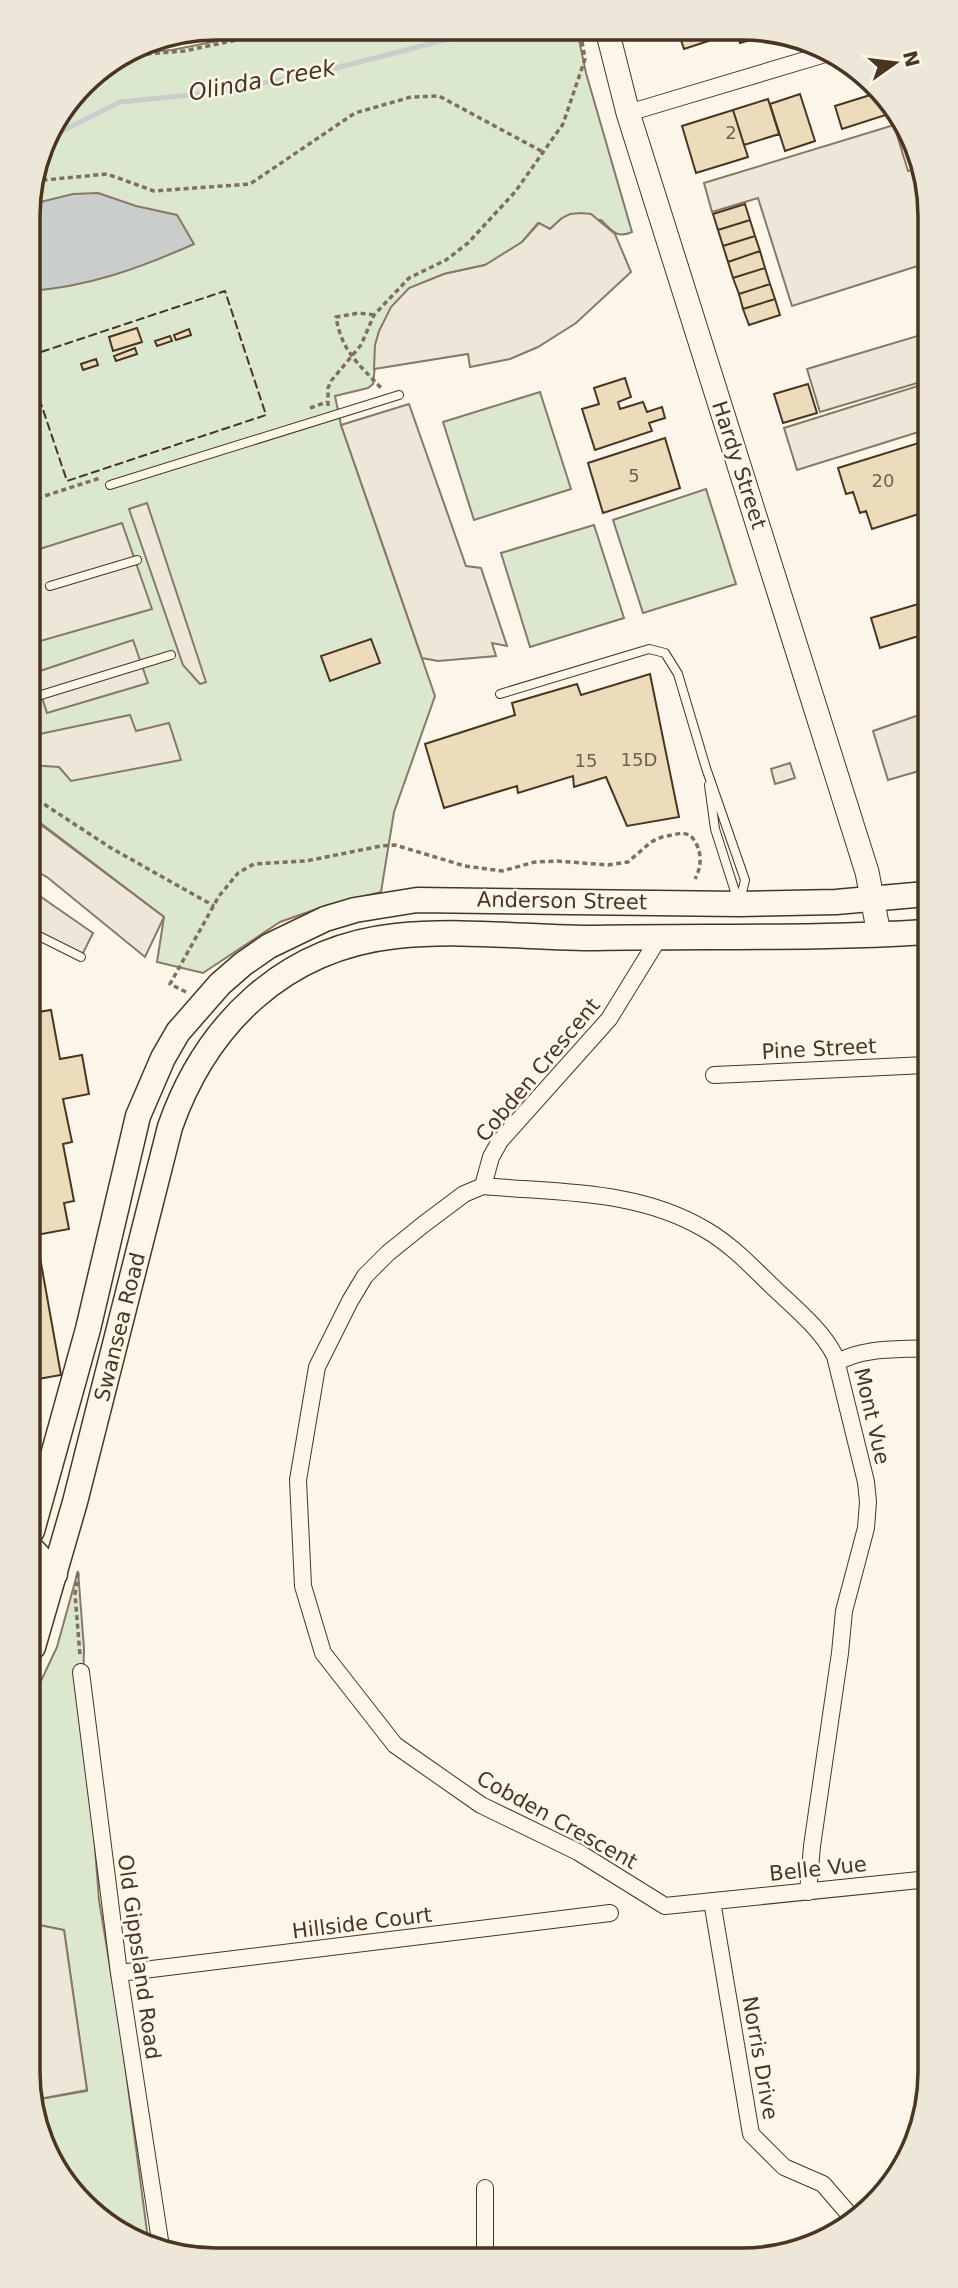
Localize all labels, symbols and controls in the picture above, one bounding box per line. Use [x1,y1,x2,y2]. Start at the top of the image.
north arrow [860,28,930,98]
text: N [899,49,924,69]
water label: Olinda Creek [187,54,339,106]
house number: 2 [725,122,737,143]
street label: Hardy Street [707,398,771,532]
house number: 5 [628,465,640,486]
house number: 20 [872,470,894,491]
house number: 15D [621,749,657,770]
house number: 15 [575,750,597,771]
street label: Anderson Street [477,888,647,914]
street label: Cobden Crescent [471,993,605,1147]
street label: Pine Street [761,1034,877,1064]
street label: Swansea Road [90,1250,150,1404]
street label: Mont Vue [849,1365,895,1467]
street label: Cobden Crescent [473,1766,641,1874]
street label: Belle Vue [768,1852,868,1886]
street label: Old Gippsland Road [113,1853,165,2061]
street label: Hillside Court [291,1903,433,1943]
street label: Norris Drive [737,1994,783,2122]

